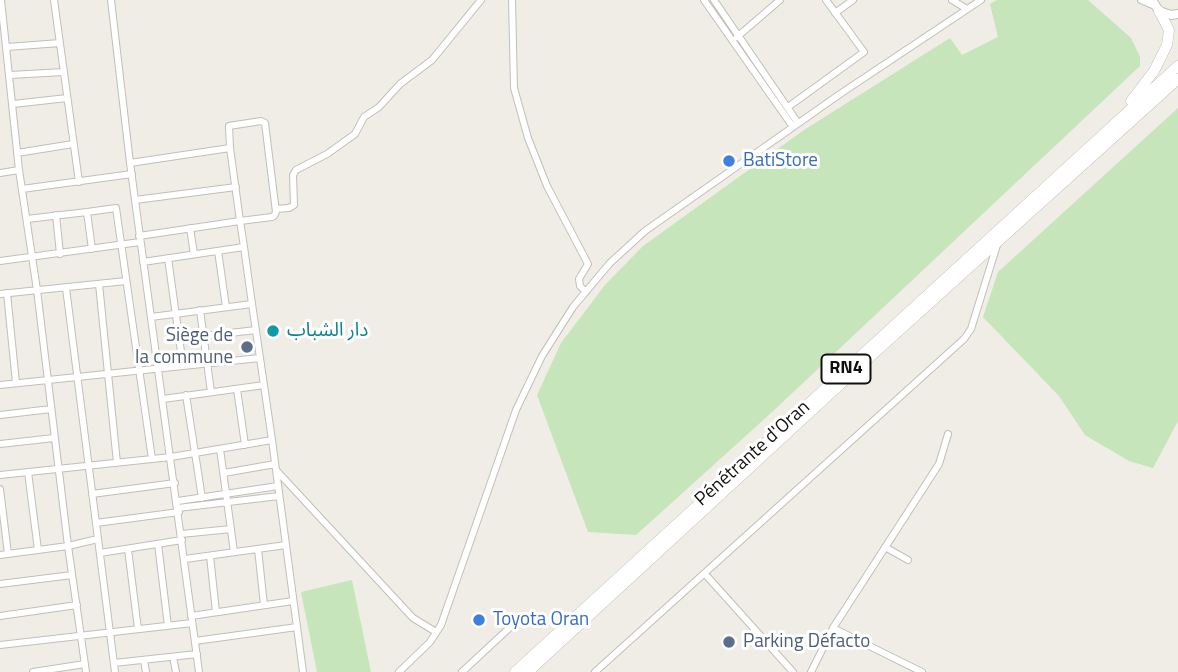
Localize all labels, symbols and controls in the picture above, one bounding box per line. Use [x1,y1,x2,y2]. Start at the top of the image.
place label: BatiStore [743,150,818,172]
marker: BatiStore [721,153,737,169]
place label: دار الشباب [287,320,368,342]
marker: دار الشباب [265,323,281,339]
place label: Siège de la commune [135,325,233,369]
marker: Siège de la commune [239,339,255,355]
road number: RN4 [822,354,870,384]
street label: Pénétrante d'Oran [691,396,815,512]
place label: Toyota Oran [493,609,589,631]
marker: Toyota Oran [471,612,487,628]
place label: Parking Défacto [743,631,870,653]
marker: Parking Défacto [721,634,737,650]

